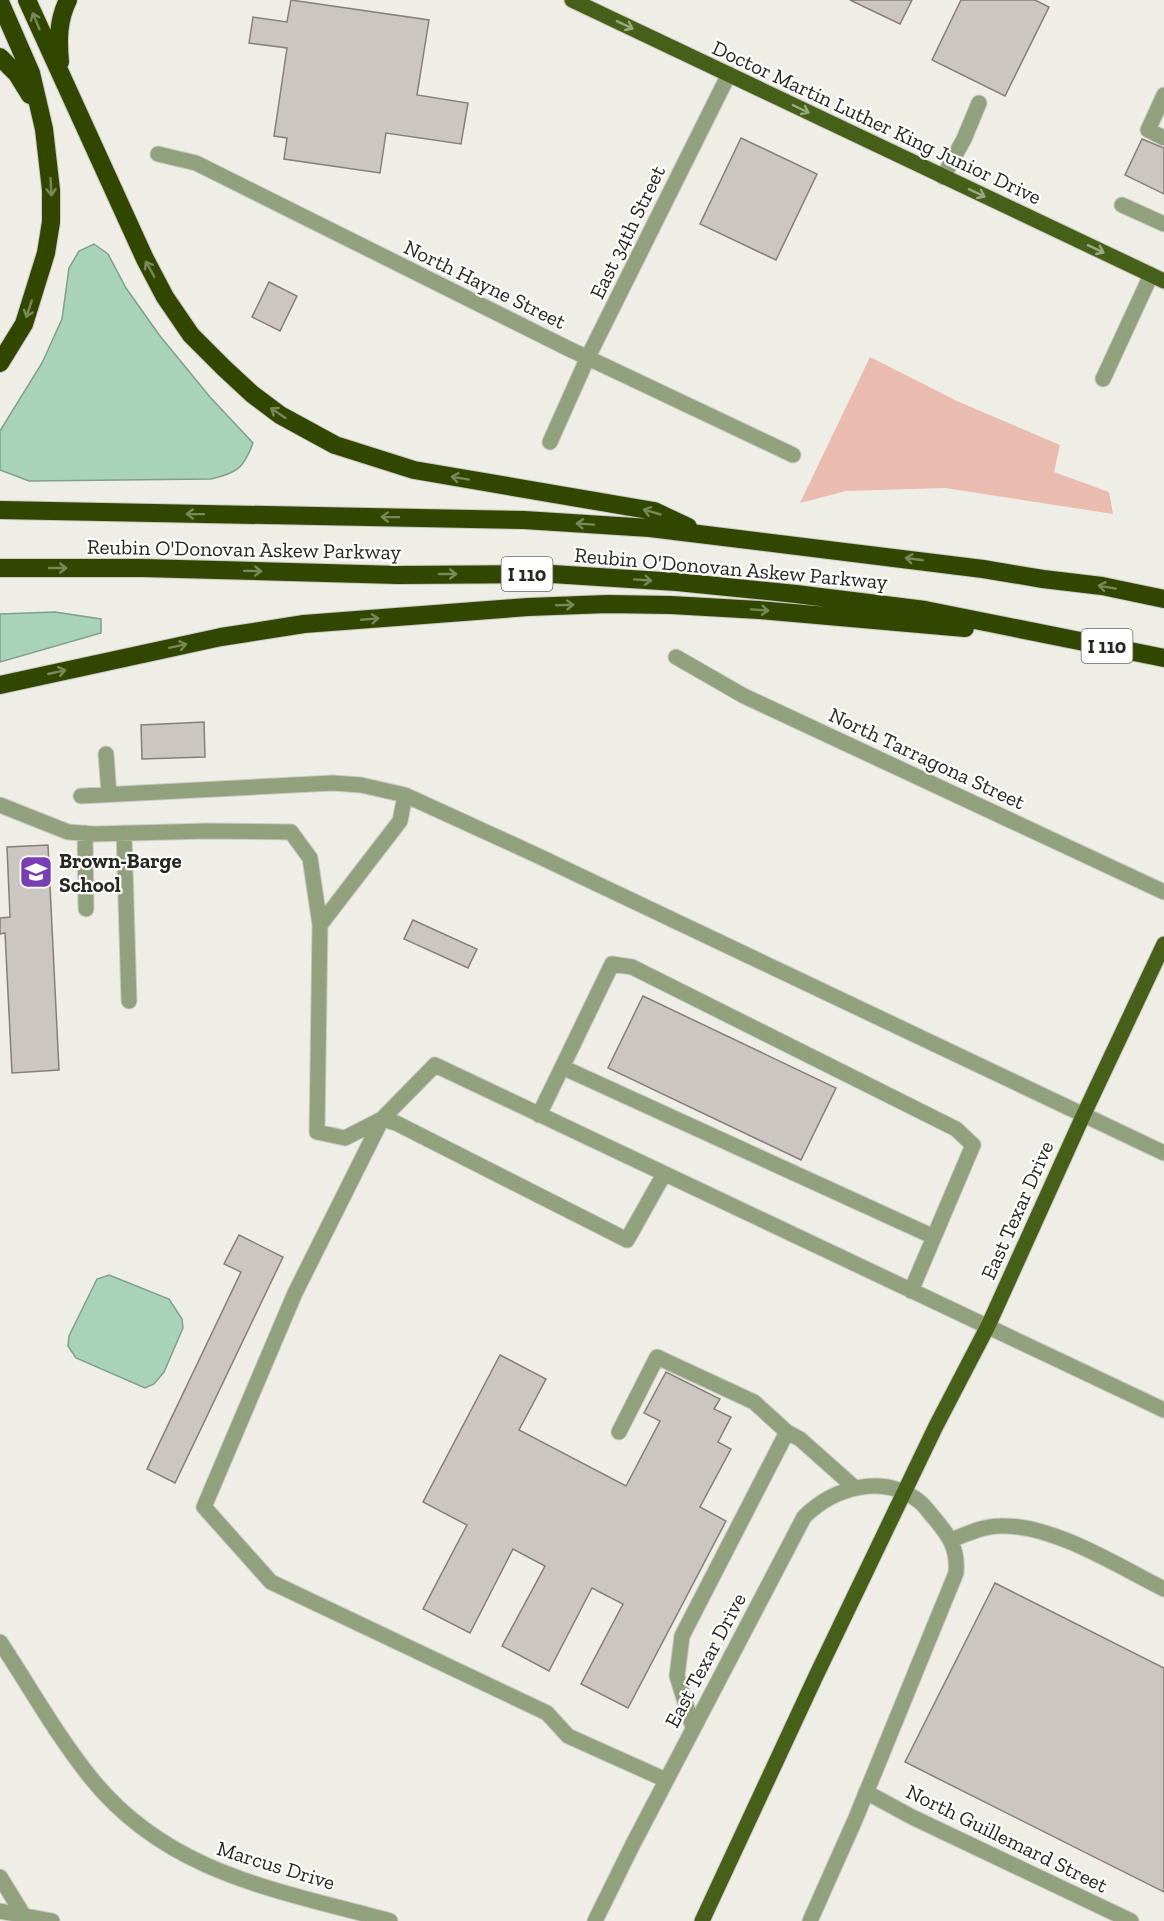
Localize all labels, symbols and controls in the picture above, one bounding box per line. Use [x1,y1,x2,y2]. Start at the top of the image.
one-way arrow [29,12,41,30]
one-way arrow [616,20,634,32]
street label: Doctor Martin Luther King Junior Drive [709,35,1046,209]
one-way arrow [792,103,810,115]
street label: East 34th Street [584,161,670,303]
one-way arrow [45,176,56,196]
one-way arrow [968,187,986,199]
street label: North Hayne Street [400,234,570,334]
one-way arrow [1086,243,1104,255]
one-way arrow [144,261,156,278]
one-way arrow [23,299,34,318]
one-way arrow [271,407,287,419]
one-way arrow [451,472,471,483]
one-way arrow [643,506,662,517]
one-way arrow [185,508,205,519]
one-way arrow [380,512,400,523]
one-way arrow [575,518,595,529]
street label: Reubin O'Donovan Askew Parkway [87,534,402,564]
street label: Reubin O'Donovan Askew Parkway [573,542,889,594]
one-way arrow [904,554,924,565]
road number: I 110 [502,557,552,591]
one-way arrow [48,562,68,574]
one-way arrow [243,565,263,577]
one-way arrow [438,568,458,580]
one-way arrow [633,574,653,585]
one-way arrow [1097,581,1117,592]
one-way arrow [554,600,574,611]
one-way arrow [749,605,769,616]
one-way arrow [360,613,380,624]
road number: I 110 [1082,629,1132,663]
one-way arrow [168,640,187,652]
one-way arrow [47,665,66,677]
street label: North Tarragona Street [825,702,1029,814]
place label: Brown-Barge School [59,848,182,897]
school or university icon: Brown-Barge School [18,854,54,890]
street label: East Texar Drive [975,1137,1059,1283]
street label: East Texar Drive [659,1588,751,1732]
street label: North Guillemard Street [902,1778,1112,1898]
street label: Marcus Drive [214,1835,338,1895]

